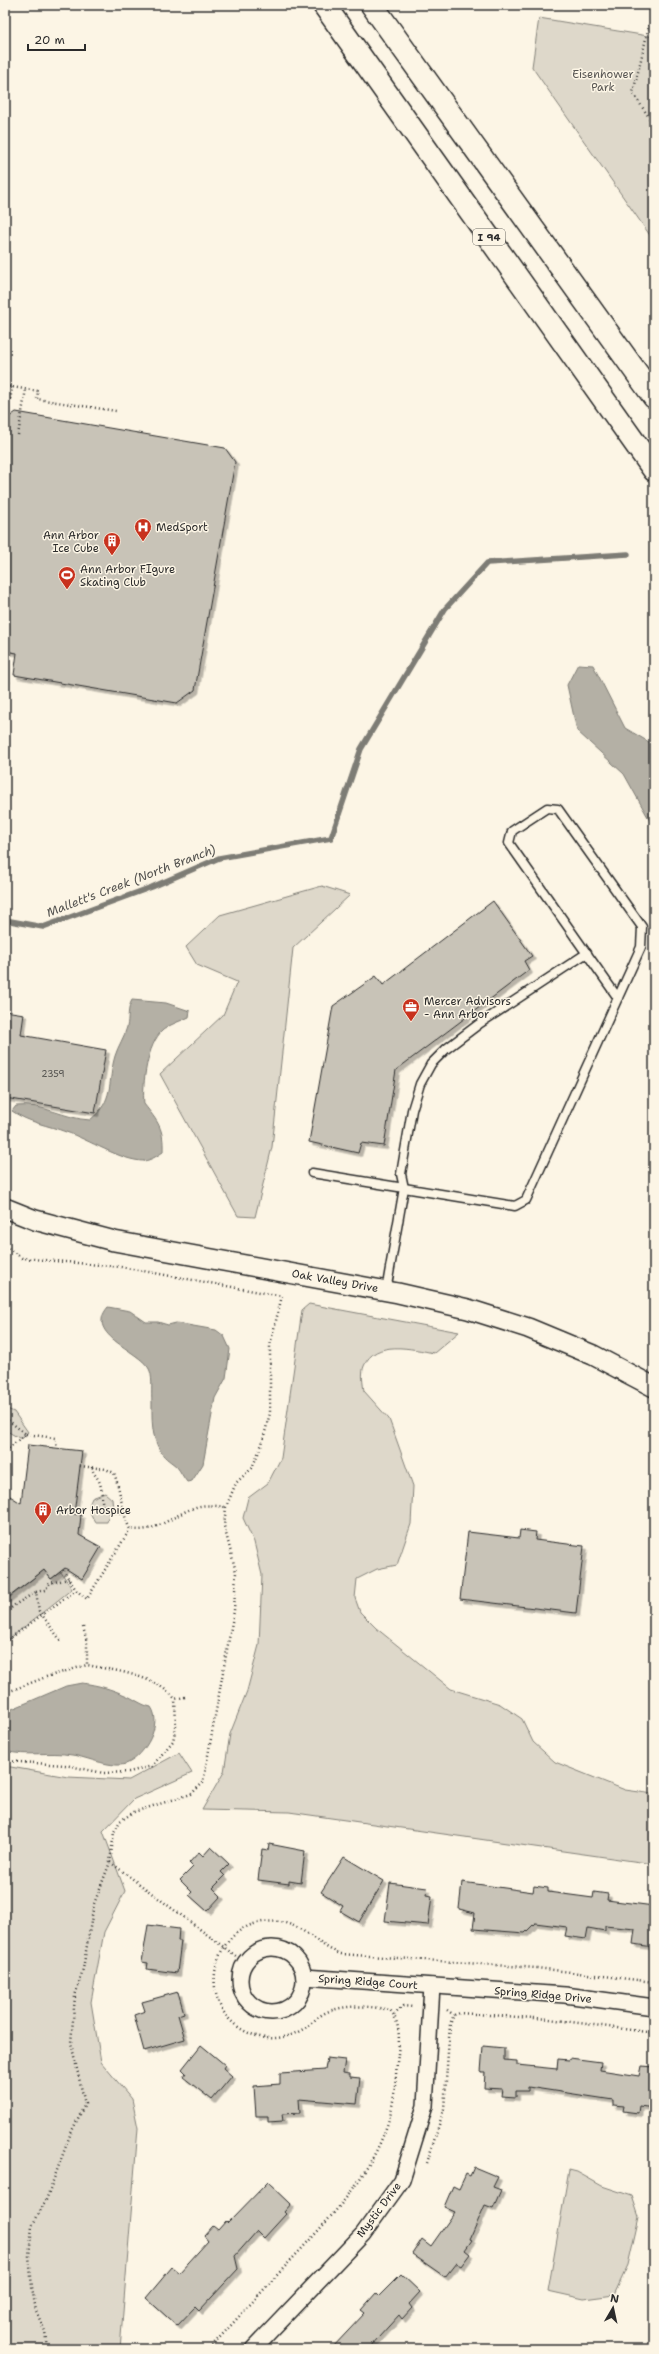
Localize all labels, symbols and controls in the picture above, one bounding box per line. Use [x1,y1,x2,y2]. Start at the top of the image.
scale bar [28,26,85,52]
text: 20 m [34,32,65,48]
park label: Eisenhower Park [572,67,634,95]
road number: I 94 [473,229,505,245]
hospital icon: MedSport [133,517,153,542]
place label: MedSport [156,520,208,535]
place label: Ann Arbor Ice Cube [43,528,99,556]
building icon: Ann Arbor Ice Cube [102,531,122,556]
place label: Ann Arbor FIgure Skating Club [80,562,175,590]
sports icon: Ann Arbor FIgure Skating Club [57,565,77,590]
water label: Mallett's Creek (North Branch) [44,841,218,921]
place label: Mercer Advisors - Ann Arbor [424,994,511,1022]
office icon: Mercer Advisors - Ann Arbor [401,997,421,1022]
house number: 2359 [41,1068,65,1080]
street label: Oak Valley Drive [291,1266,379,1296]
building icon: Arbor Hospice [33,1500,53,1525]
place label: Arbor Hospice [56,1503,131,1518]
street label: Spring Ridge Court [318,1971,419,1993]
street label: Spring Ridge Drive [494,1983,592,2007]
street label: Mystic Drive [353,2179,405,2241]
north arrow [593,2288,633,2328]
text: N [609,2291,620,2307]

